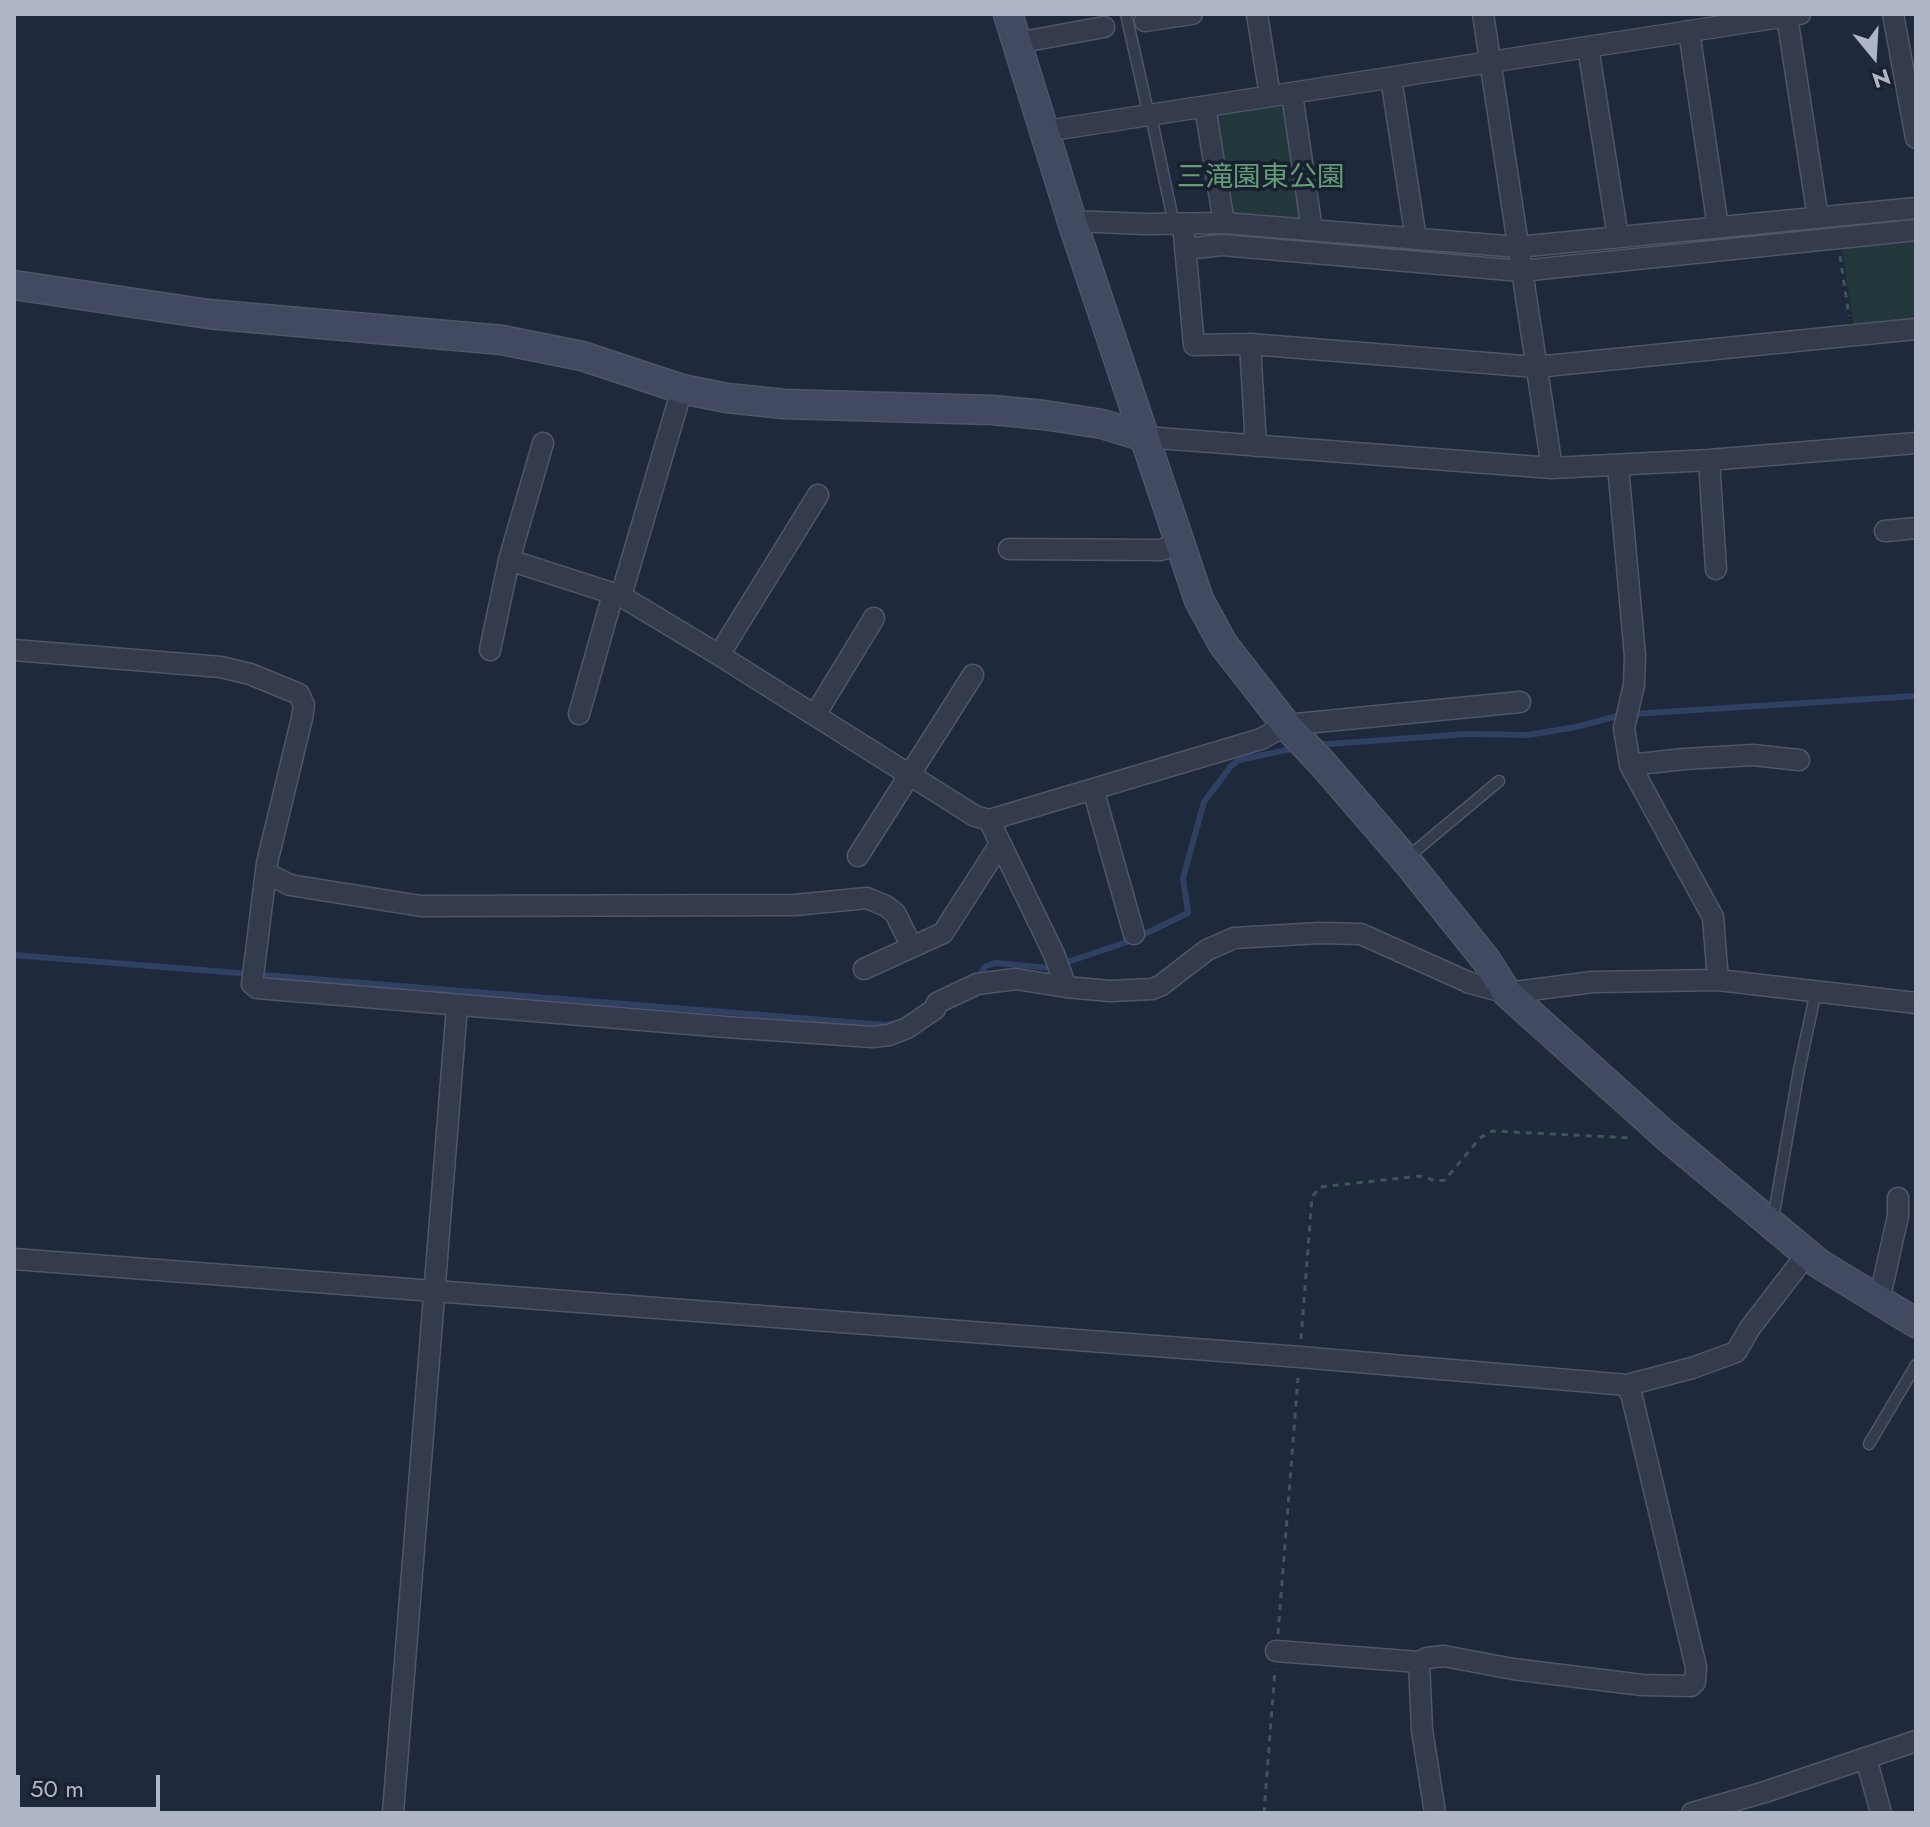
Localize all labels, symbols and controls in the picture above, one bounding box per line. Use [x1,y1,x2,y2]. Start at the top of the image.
north arrow [1834,16,1914,96]
text: N [1868,61,1895,97]
park label: 三滝園東公園 [1177,162,1345,196]
scale bar [20,1759,164,1809]
text: 50 m [30,1771,84,1806]

